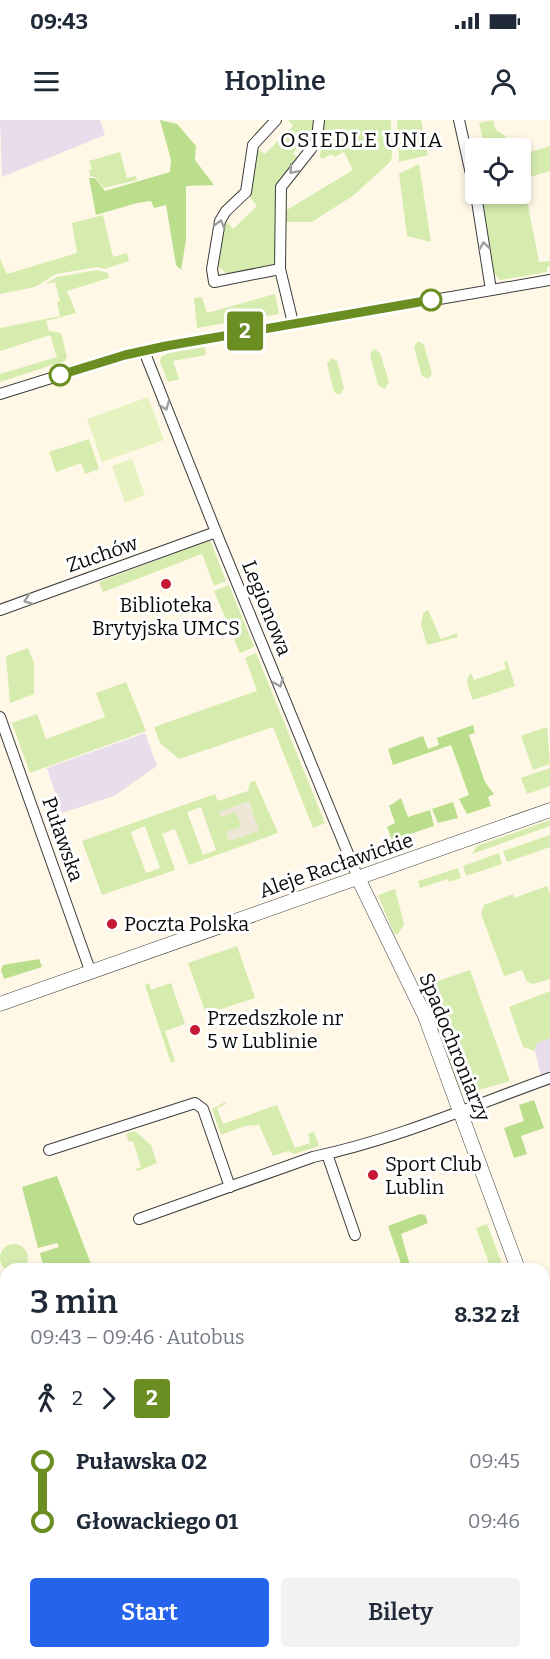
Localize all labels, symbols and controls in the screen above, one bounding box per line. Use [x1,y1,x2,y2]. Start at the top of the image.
text: 09:43 [30,8,88,35]
icon: menu [30,65,63,98]
text: Hopline [224,65,326,97]
icon: person [487,65,520,98]
district label: OSIEDLE UNIA [280,127,444,153]
map controls [465,138,531,204]
button: locate [465,138,531,204]
one-way arrow [289,163,300,174]
one-way arrow [213,219,226,229]
one-way arrow [478,241,490,250]
unlabelled marker [420,289,442,311]
line badge: 2 [226,312,264,350]
text: 2 [239,318,251,344]
unlabelled marker [49,364,71,386]
one-way arrow [158,399,170,410]
street label: Zuchów [63,530,142,577]
street label: Legionowa [237,557,297,659]
marker: Biblioteka Brytyjska UMCS [159,577,173,591]
one-way arrow [23,592,34,605]
place label: Biblioteka Brytyjska UMCS [92,593,240,641]
one-way arrow [271,677,283,688]
street label: Puławska [37,793,89,885]
street label: Aleje Racławickie [256,827,417,904]
place label: Poczta Polska [124,912,249,936]
marker: Poczta Polska [105,917,119,931]
street label: Spadochroniarzy [414,969,496,1125]
place label: Przedszkole nr 5 w Lublinie [207,1006,344,1053]
marker: Przedszkole nr 5 w Lublinie [188,1023,202,1037]
place label: Sport Club Lublin [385,1152,482,1199]
marker: Sport Club Lublin [366,1168,380,1182]
text: 3 min [30,1282,118,1322]
text: 8.32 zł [454,1301,520,1328]
text: 09:43 – 09:46 · Autobus [30,1325,245,1349]
icon: walk [30,1382,63,1415]
icon: forward [92,1382,125,1415]
text: 2 [146,1385,158,1411]
text: 2 [72,1386,83,1410]
text: Puławska 02 [76,1448,207,1475]
text: 09:45 [469,1449,520,1473]
text: Głowackiego 01 [76,1508,238,1535]
text: 09:46 [468,1509,520,1533]
button: Start [30,1578,269,1647]
button: Bilety [281,1578,520,1647]

